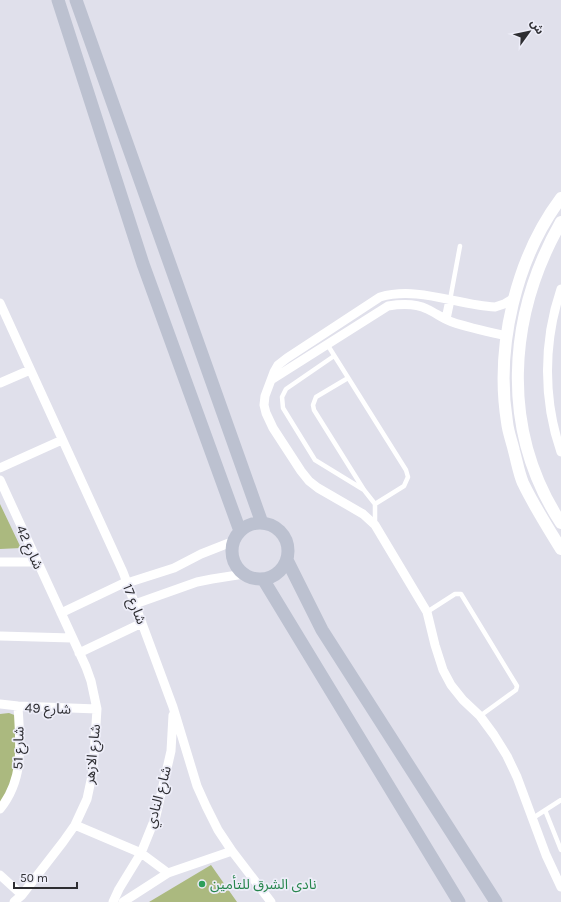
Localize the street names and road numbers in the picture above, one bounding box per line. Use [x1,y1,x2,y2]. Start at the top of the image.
street label: شارع 42 [10,522,47,573]
street label: شارع 17 [117,582,150,627]
street label: شارع 49 [24,699,72,720]
street label: شارع الازهر [81,723,106,786]
street label: شارع 51 [9,726,30,770]
street label: شارع النادي [142,764,177,831]

